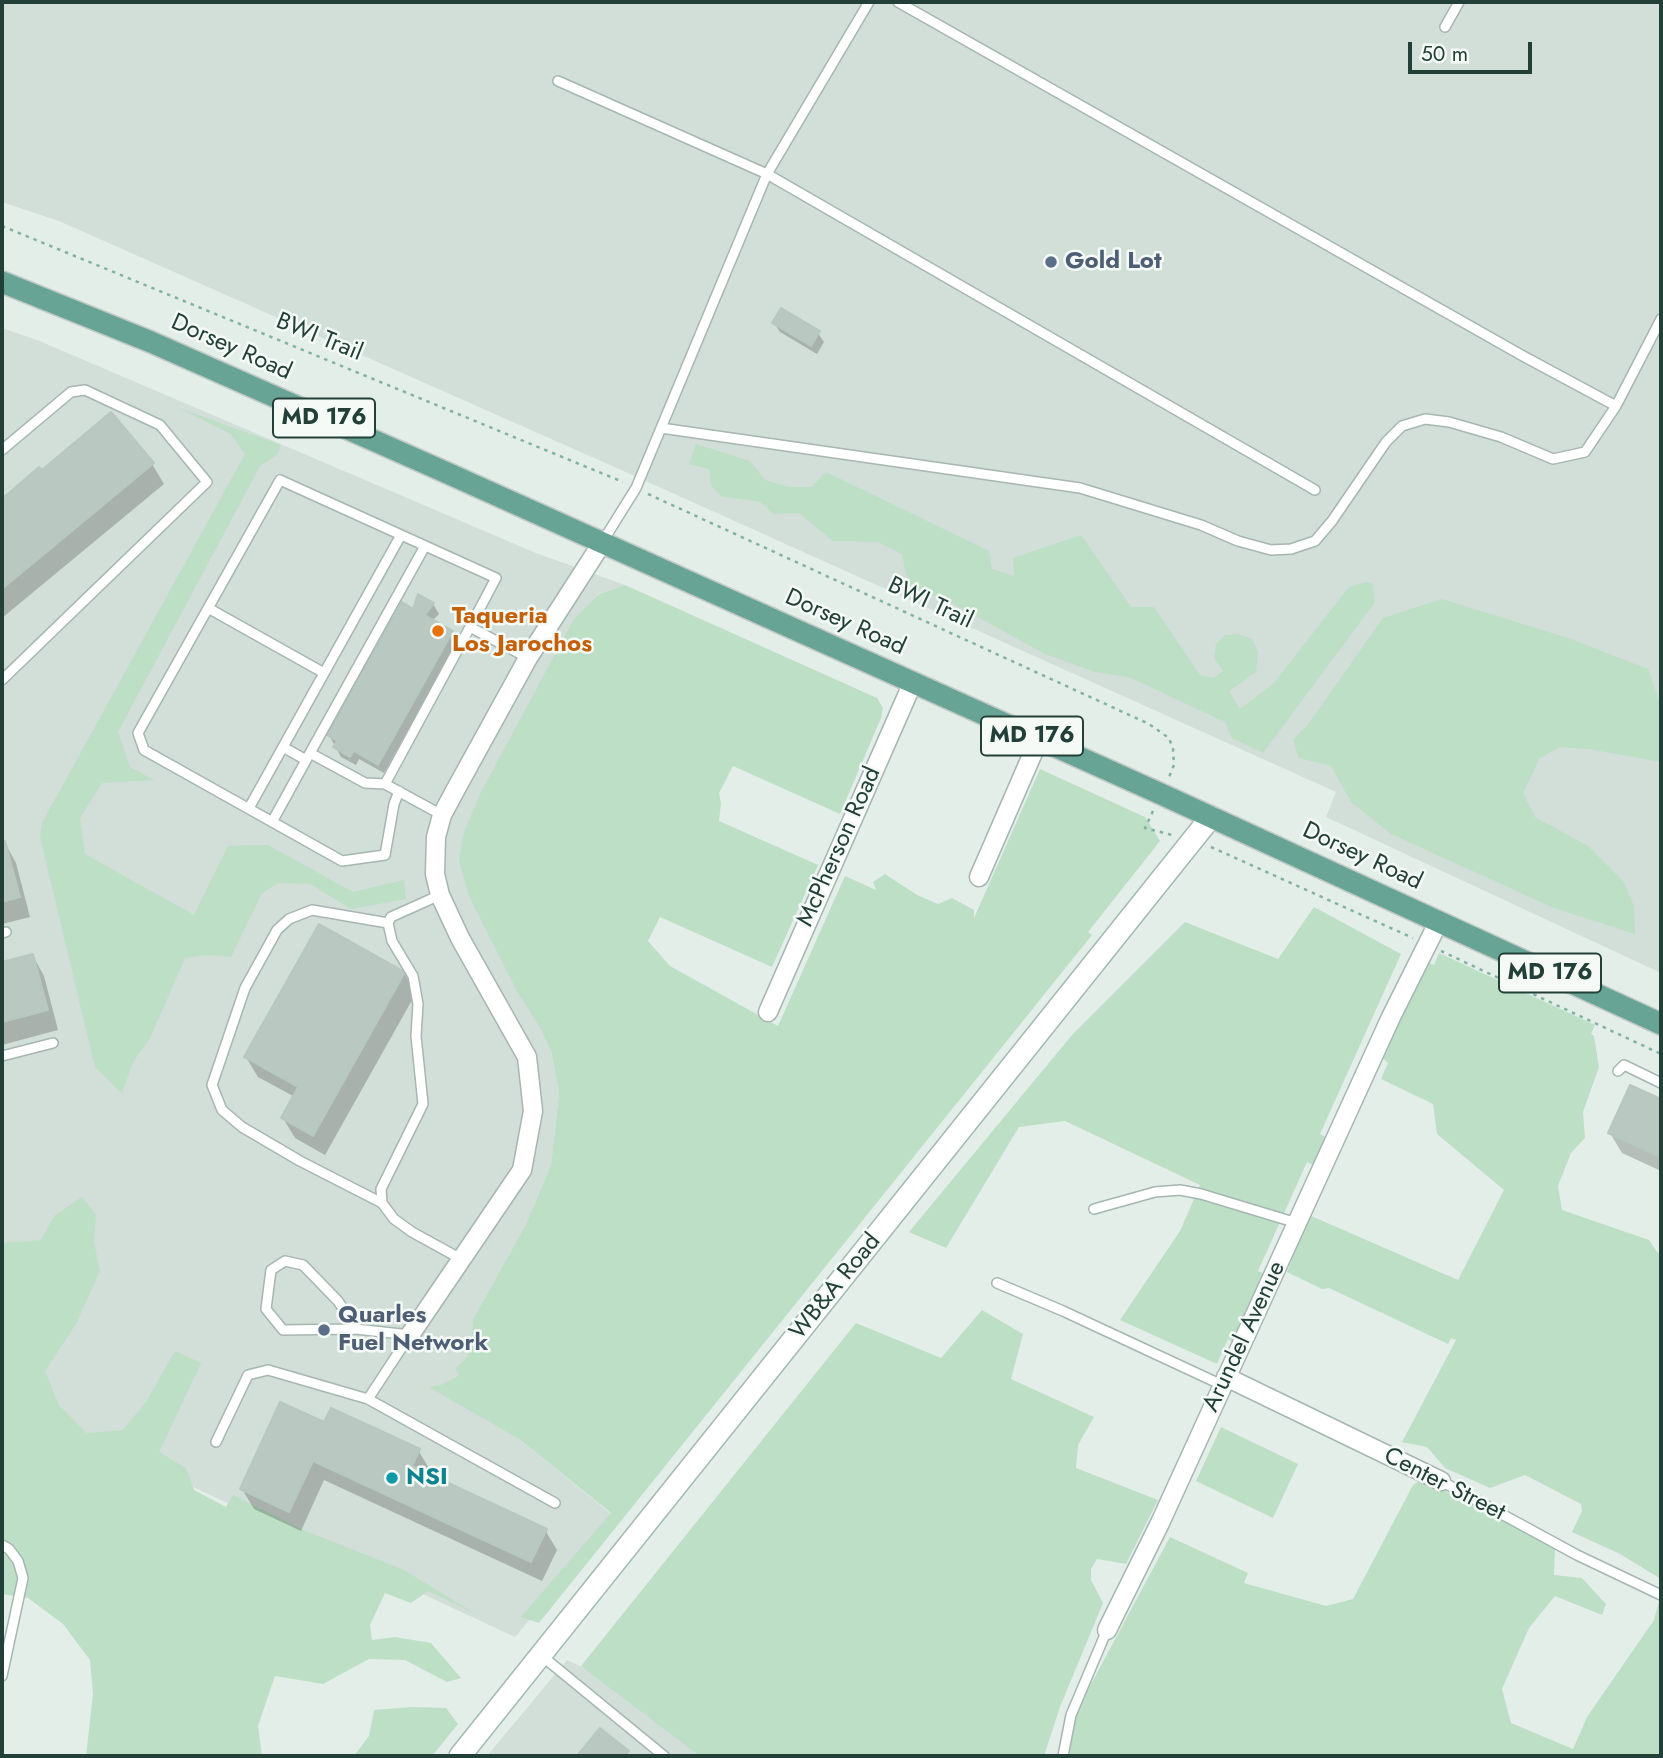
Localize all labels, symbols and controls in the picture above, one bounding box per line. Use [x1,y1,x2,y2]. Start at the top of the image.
scale bar [1411,28,1535,72]
text: 50 m [1421,39,1468,69]
place label: Gold Lot [1065,248,1162,276]
marker: Gold Lot [1043,254,1059,270]
street label: BWI Trail [272,308,366,368]
street label: Dorsey Road [166,309,296,387]
road number: MD 176 [273,398,375,438]
street label: BWI Trail [883,572,977,636]
street label: Dorsey Road [780,584,910,662]
place label: Taqueria Los Jarochos [452,603,592,659]
marker: Taqueria Los Jarochos [430,623,446,639]
road number: MD 176 [981,716,1083,756]
street label: McPherson Road [792,763,888,931]
street label: Dorsey Road [1298,817,1426,897]
road number: MD 176 [1499,954,1601,992]
street label: WB&A Road [784,1228,888,1346]
street label: Arundel Avenue [1198,1257,1292,1417]
place label: Quarles Fuel Network [338,1302,488,1358]
marker: Quarles Fuel Network [316,1322,332,1338]
street label: Center Street [1379,1442,1509,1528]
place label: NSI [406,1464,448,1492]
marker: NSI [384,1470,400,1486]

